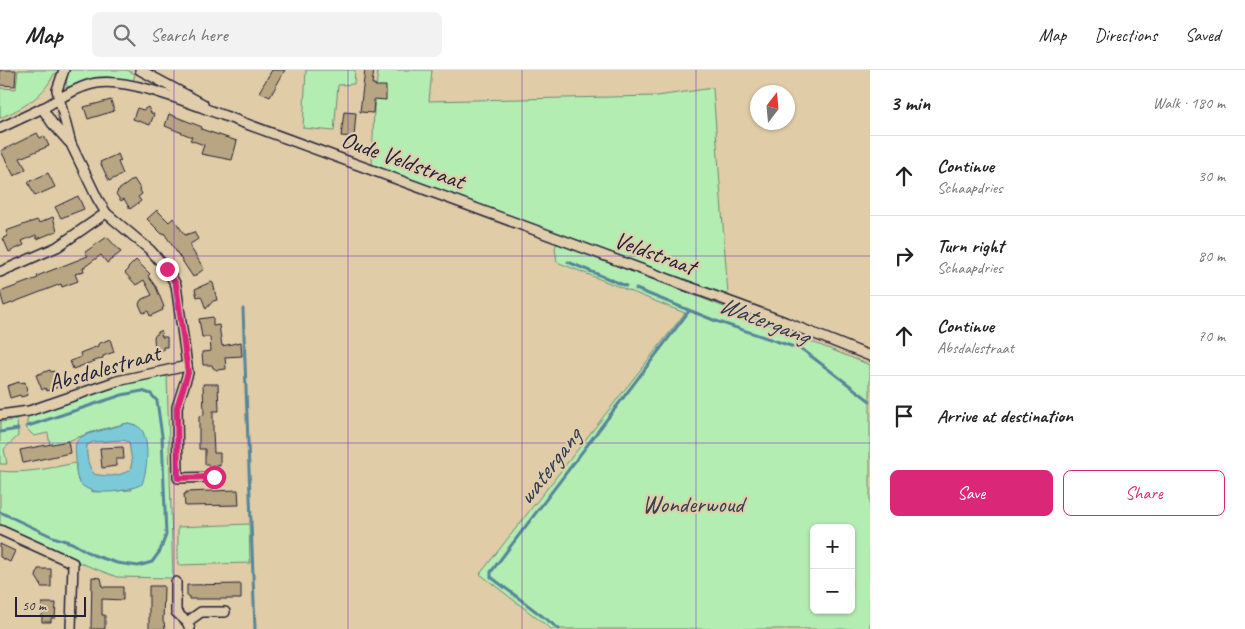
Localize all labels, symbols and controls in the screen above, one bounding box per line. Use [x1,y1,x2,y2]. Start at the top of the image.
search box [92,12,442,57]
text: Map [25,20,62,50]
icon: search [110,21,138,49]
text: Search here [150,23,228,47]
text: Map [1039,24,1066,46]
text: Directions [1094,24,1157,46]
text: Saved [1185,24,1220,46]
north arrow [750,85,795,130]
text: 3 min [890,90,930,116]
text: Walk · 180 m [1153,93,1225,113]
street label: Oude Veldstraat [337,124,471,197]
text: Continue [937,154,994,178]
icon: ahead [890,162,918,190]
text: 30 m [1198,166,1225,186]
text: Schaapdries [937,178,1003,198]
street label: Veldstraat [610,224,703,283]
text: Turn right [937,234,1004,258]
icon: right [890,242,918,270]
text: 80 m [1198,246,1225,266]
route end [156,258,179,281]
text: Schaapdries [937,258,1003,278]
water label: Watergang [715,288,817,353]
text: Continue [937,314,994,338]
icon: ahead [890,322,918,350]
text: 70 m [1198,326,1225,346]
street label: Absdalestraat [44,337,166,398]
text: Absdalestraat [937,338,1014,358]
icon: arrive [890,402,918,430]
text: Arrive at destination [937,404,1073,428]
water label: watergang [510,420,590,512]
route start [203,466,226,489]
button: Save [890,470,1053,516]
button: Share [1063,470,1225,516]
park label: Wonderwoud [642,489,747,519]
map controls [810,524,855,614]
button: + [810,524,855,569]
button: − [810,569,855,614]
scale bar [15,594,86,617]
text: 50 m [22,597,46,614]

